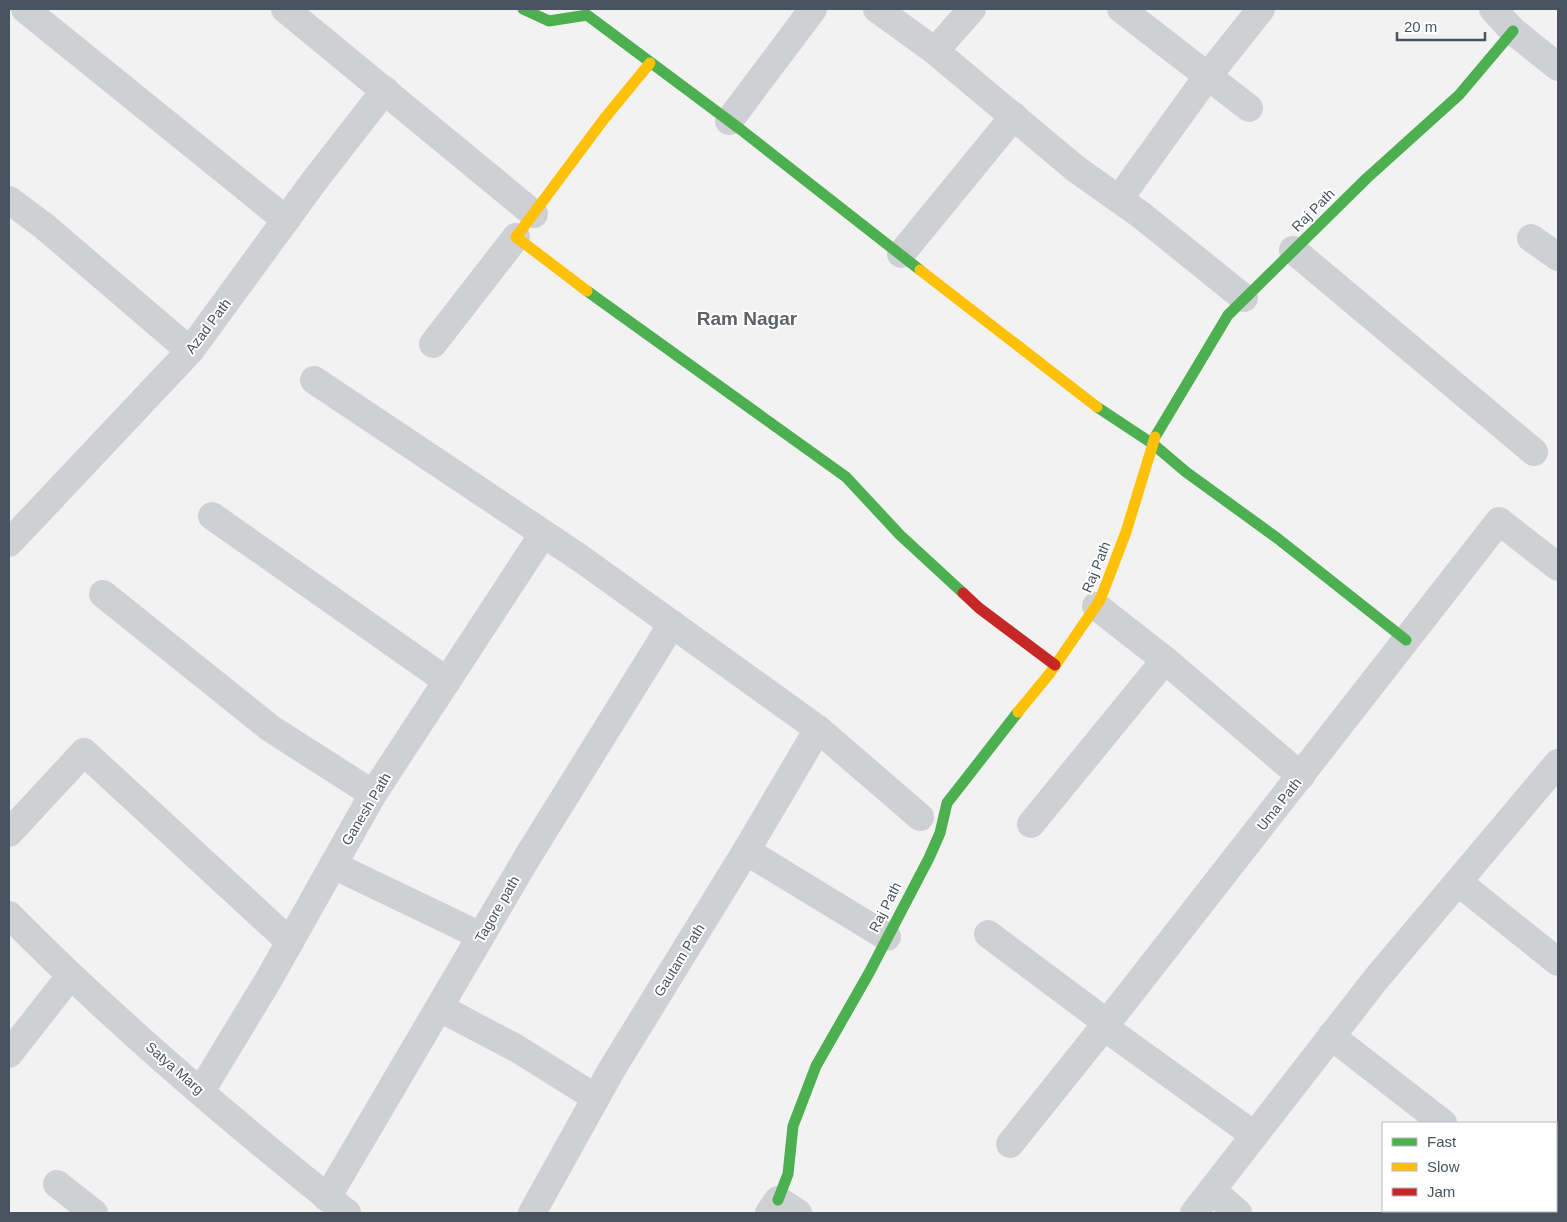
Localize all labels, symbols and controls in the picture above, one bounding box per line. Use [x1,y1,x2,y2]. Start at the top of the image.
scale bar [1397,10,1484,42]
text: 20 m [1404,18,1437,35]
street label: Raj Path [1288,185,1338,235]
street label: Azad Path [182,295,234,357]
district label: Ram Nagar [697,308,798,329]
street label: Raj Path [1079,539,1113,595]
street label: Ganesh Path [338,770,394,848]
street label: Uma Path [1254,775,1304,833]
street label: Tagore path [472,873,522,945]
street label: Raj Path [866,879,904,935]
street label: Gautam Path [650,921,708,999]
street label: Satya Marg [143,1038,207,1098]
legend [1382,1122,1557,1212]
text: Fast [1427,1133,1457,1150]
text: Slow [1427,1158,1460,1175]
text: Jam [1427,1183,1455,1200]

